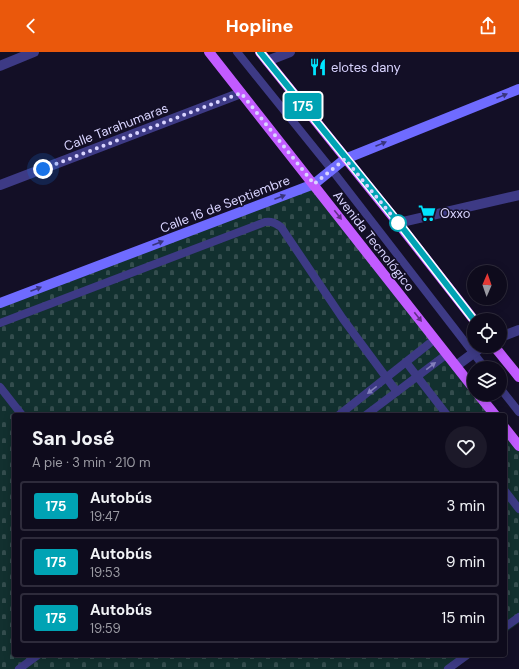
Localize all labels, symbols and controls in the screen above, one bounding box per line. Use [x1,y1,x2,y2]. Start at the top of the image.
text: Hopline [226,14,293,38]
icon: back [20,15,42,37]
icon: share [477,15,499,37]
restaurant icon: elotes dany [308,57,328,77]
place label: elotes dany [331,59,401,76]
one-way arrow [497,92,509,98]
line badge: 175 [280,93,326,119]
text: 175 [293,97,314,115]
street label: Calle Tarahumaras [61,99,171,155]
one-way arrow [376,141,388,147]
your location [33,159,53,179]
street label: Calle 16 de Septiembre [158,171,292,237]
street label: Avenida Tecnológico [329,187,419,295]
one-way arrow [274,194,286,200]
supermarket icon: Oxxo [417,203,437,223]
place label: Oxxo [440,205,471,222]
one-way arrow [333,210,342,221]
unlabelled marker [389,214,407,232]
one-way arrow [152,240,164,246]
north arrow [467,265,507,305]
map controls [467,265,507,401]
one-way arrow [31,286,43,292]
one-way arrow [414,312,422,323]
button: locate [467,313,507,353]
button: layers [467,361,507,401]
one-way arrow [425,362,436,370]
one-way arrow [366,385,377,394]
text: San José [32,426,115,451]
button: heart [445,426,487,468]
text: A pie · 3 min · 210 m [32,454,151,471]
text: Autobús [90,488,152,508]
text: 3 min [447,496,485,516]
text: 175 [46,497,67,515]
text: 19:47 [90,508,120,525]
text: Autobús [90,544,152,564]
text: 9 min [446,552,485,572]
text: 175 [46,553,67,571]
text: 19:53 [90,564,120,581]
text: Autobús [90,600,152,620]
text: 15 min [442,608,485,628]
text: 175 [46,609,67,627]
text: 19:59 [90,620,121,637]

